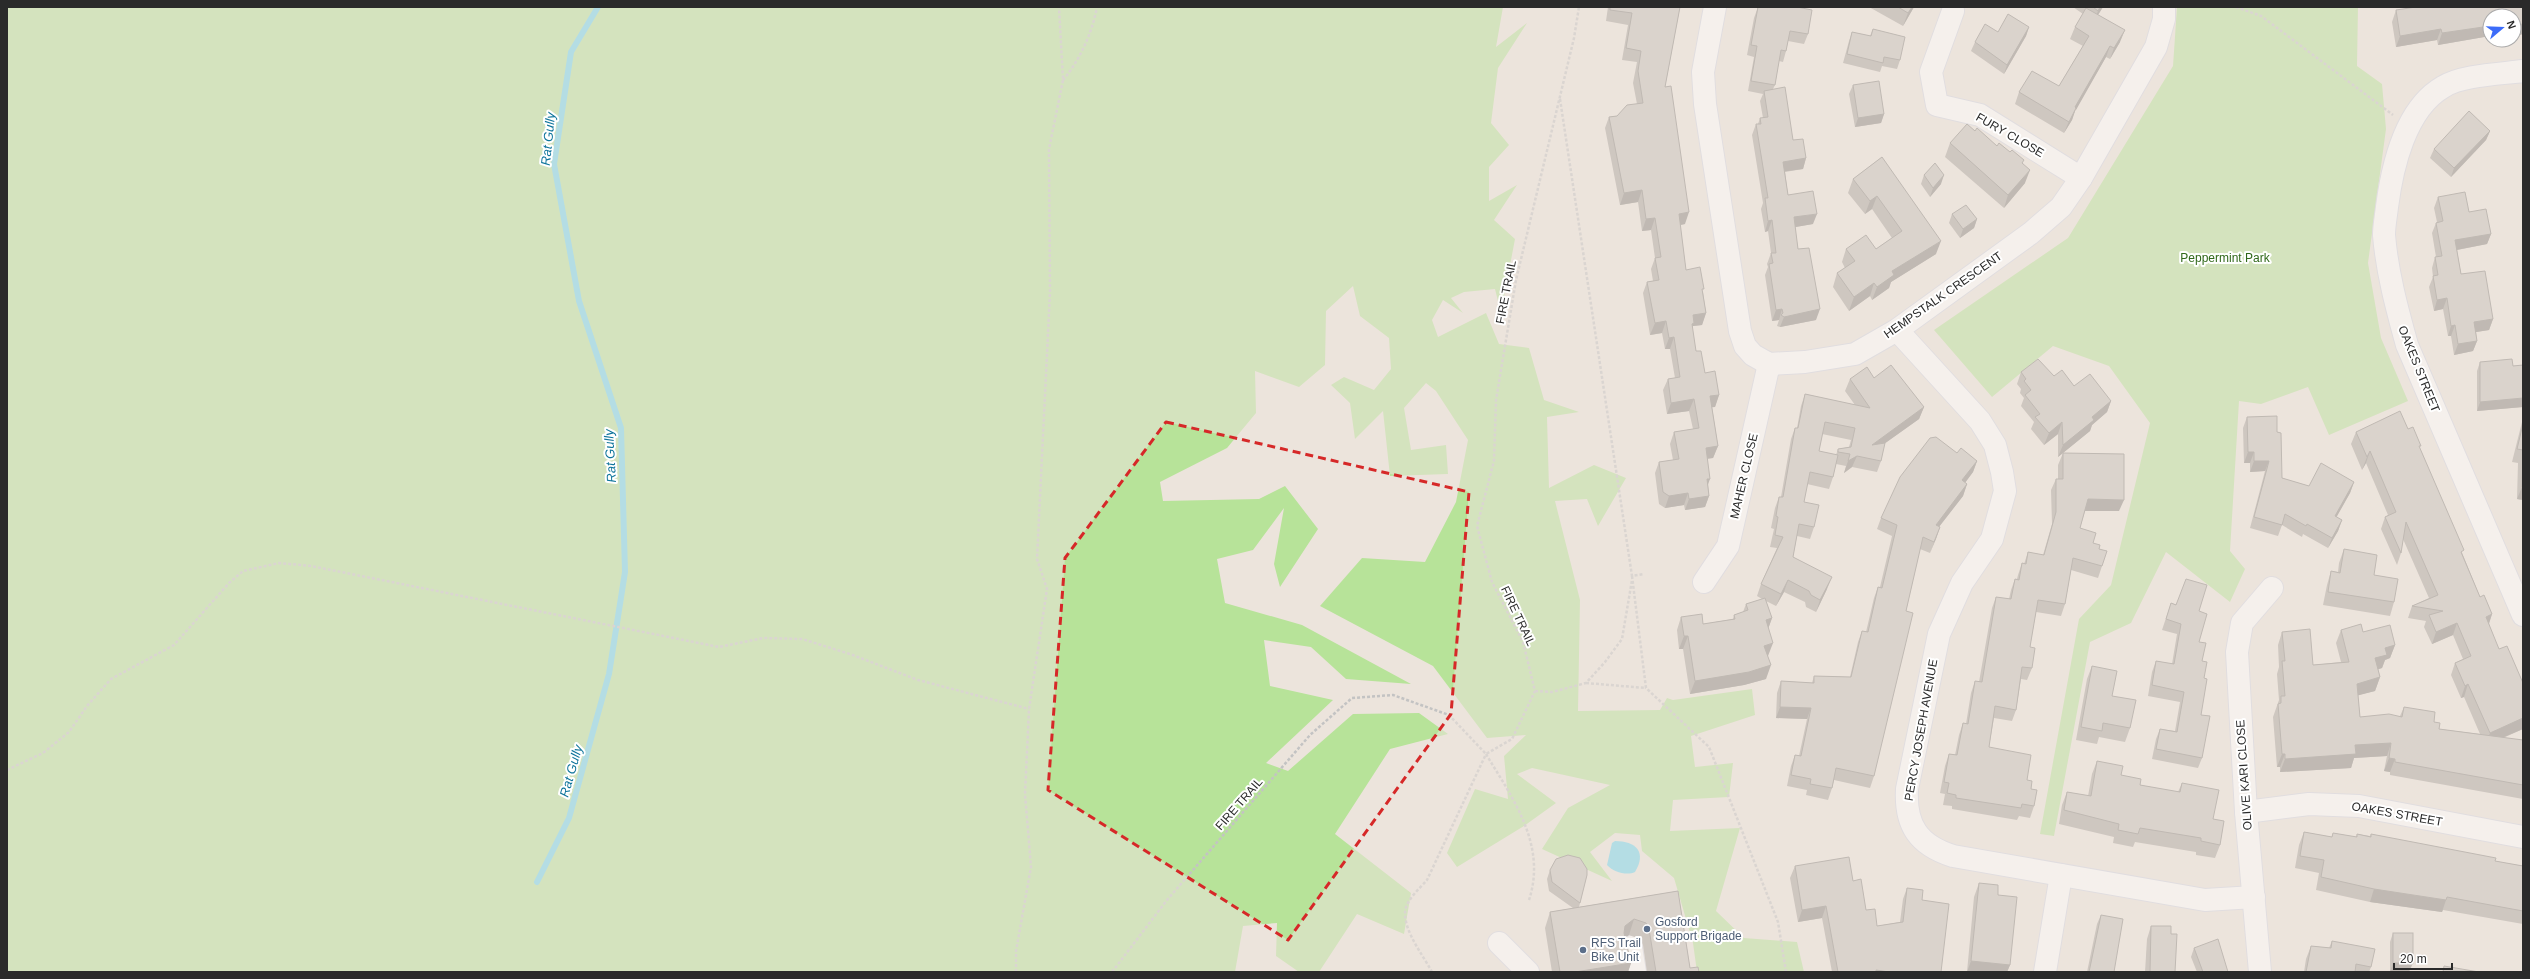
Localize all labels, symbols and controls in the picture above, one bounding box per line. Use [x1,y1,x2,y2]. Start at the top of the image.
north arrow [2482,8,2522,48]
text: N [2504,19,2518,31]
water label: Rat Gully [538,110,558,166]
street label: FURY CLOSE [1973,110,2047,160]
street label: HEMPSTALK CRESCENT [1881,248,2005,341]
park label: Peppermint Park [2180,251,2271,265]
street label: FIRE TRAIL [1493,259,1519,325]
street label: OAKES STREET [2395,324,2443,415]
water label: Rat Gully [601,427,619,483]
street label: MAHER CLOSE [1727,432,1761,520]
street label: FIRE TRAIL [1498,584,1538,648]
street label: PERCY JOSEPH AVENUE [1902,658,1940,802]
street label: OLIVE KARI CLOSE [2233,719,2255,831]
water label: Rat Gully [556,742,586,799]
street label: FIRE TRAIL [1213,775,1266,833]
street label: OAKES STREET [2350,799,2444,829]
place label: Gosford Support Brigade [1655,915,1742,943]
marker: Gosford Support Brigade [1642,924,1652,934]
place label: RFS Trail Bike Unit [1591,936,1641,964]
marker: RFS Trail Bike Unit [1578,945,1588,955]
scale bar [2394,945,2452,971]
text: 20 m [2400,952,2427,966]

